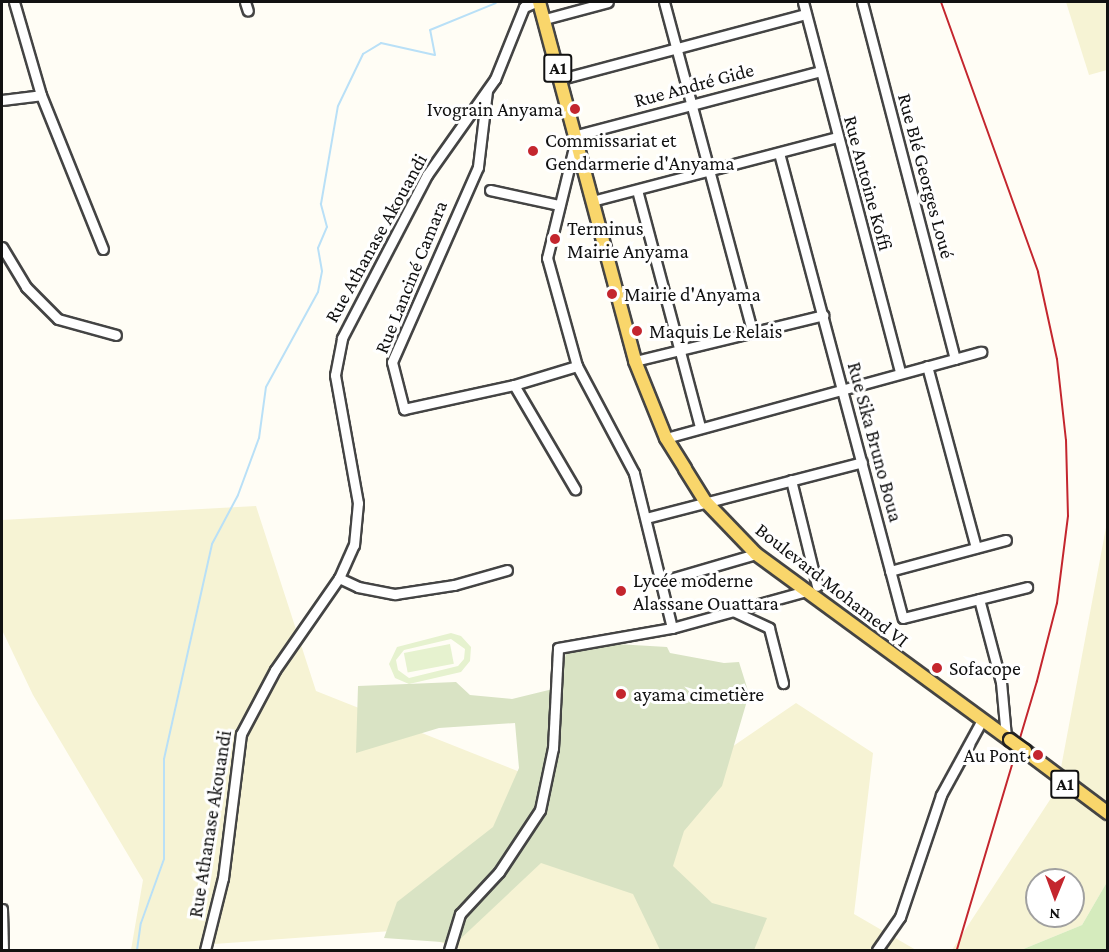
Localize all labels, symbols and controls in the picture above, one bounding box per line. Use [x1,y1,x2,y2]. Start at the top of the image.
road number: A1 [543,53,573,83]
street label: Rue André Gide [631,57,757,113]
street label: Rue Blé Georges Loué [892,91,960,261]
place label: Ivograin Anyama [427,97,563,121]
marker: Ivograin Anyama [568,102,582,116]
street label: Rue Antoine Koffi [838,113,898,253]
place label: Commissariat et Gendarmerie d'Anyama [545,128,735,175]
marker: Commissariat et Gendarmerie d'Anyama [526,144,540,158]
street label: Rue Athanase Akouandi [320,149,432,327]
street label: Rue Lanciné Camara [369,197,453,357]
place label: Terminus Mairie Anyama [567,216,689,263]
marker: Terminus Mairie Anyama [548,232,562,246]
place label: Mairie d'Anyama [624,282,761,306]
marker: Mairie d'Anyama [605,287,619,301]
place label: Maquis Le Relais [649,319,782,343]
marker: Maquis Le Relais [630,324,644,338]
street label: Rue Sika Bruno Boua [842,359,908,525]
street label: Boulevard Mohamed VI [751,518,913,652]
place label: Lycée moderne Alassane Ouattara [633,568,779,615]
marker: Lycée moderne Alassane Ouattara [614,584,628,598]
place label: Sofacope [949,656,1021,680]
marker: Sofacope [930,661,944,675]
place label: ayama cimetière [633,682,764,706]
marker: ayama cimetière [614,687,628,701]
street label: Rue Athanase Akouandi [183,729,237,919]
place label: Au Pont [964,743,1026,767]
marker: Au Pont [1031,748,1045,762]
road number: A1 [1050,769,1080,799]
north arrow [1025,868,1085,928]
text: N [1049,906,1060,923]

